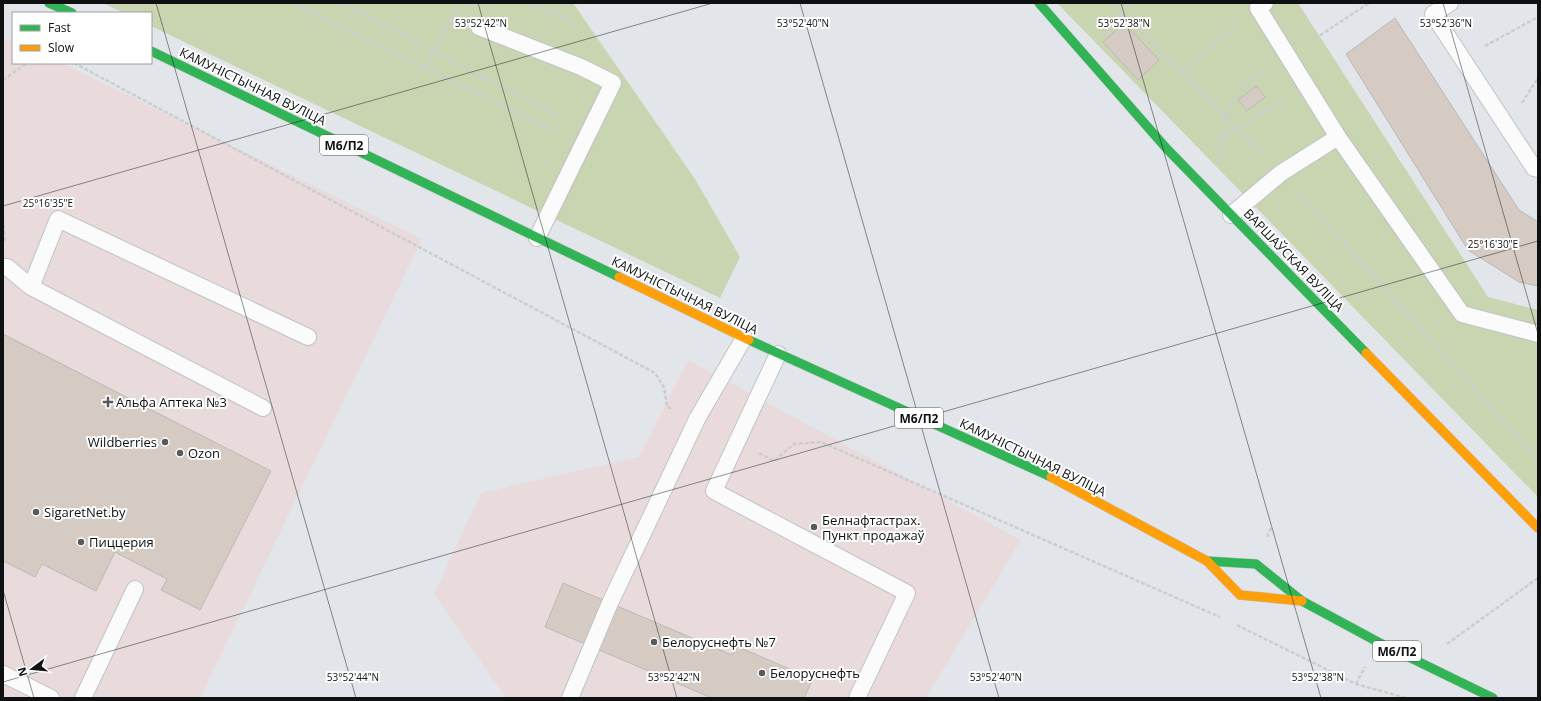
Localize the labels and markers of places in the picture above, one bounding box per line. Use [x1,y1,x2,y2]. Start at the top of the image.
place label: Альфа Аптека №3 [116,393,227,411]
marker: Альфа Аптека №3 [103,397,113,407]
place label: Wildberries [88,433,157,451]
marker: Wildberries [160,437,170,447]
place label: Ozon [188,444,220,462]
marker: Ozon [175,448,185,458]
place label: SigaretNet.by [44,503,126,521]
marker: SigaretNet.by [31,507,41,517]
place label: Белнафтастрах. Пункт продажаў [822,511,925,544]
marker: Белнафтастрах. Пункт продажаў [809,522,819,532]
place label: Пиццерия [89,533,154,551]
marker: Пиццерия [76,537,86,547]
place label: Белоруснефть №7 [662,633,776,651]
marker: Белоруснефть №7 [649,637,659,647]
place label: Белоруснефть [770,664,860,682]
marker: Белоруснефть [757,668,767,678]

